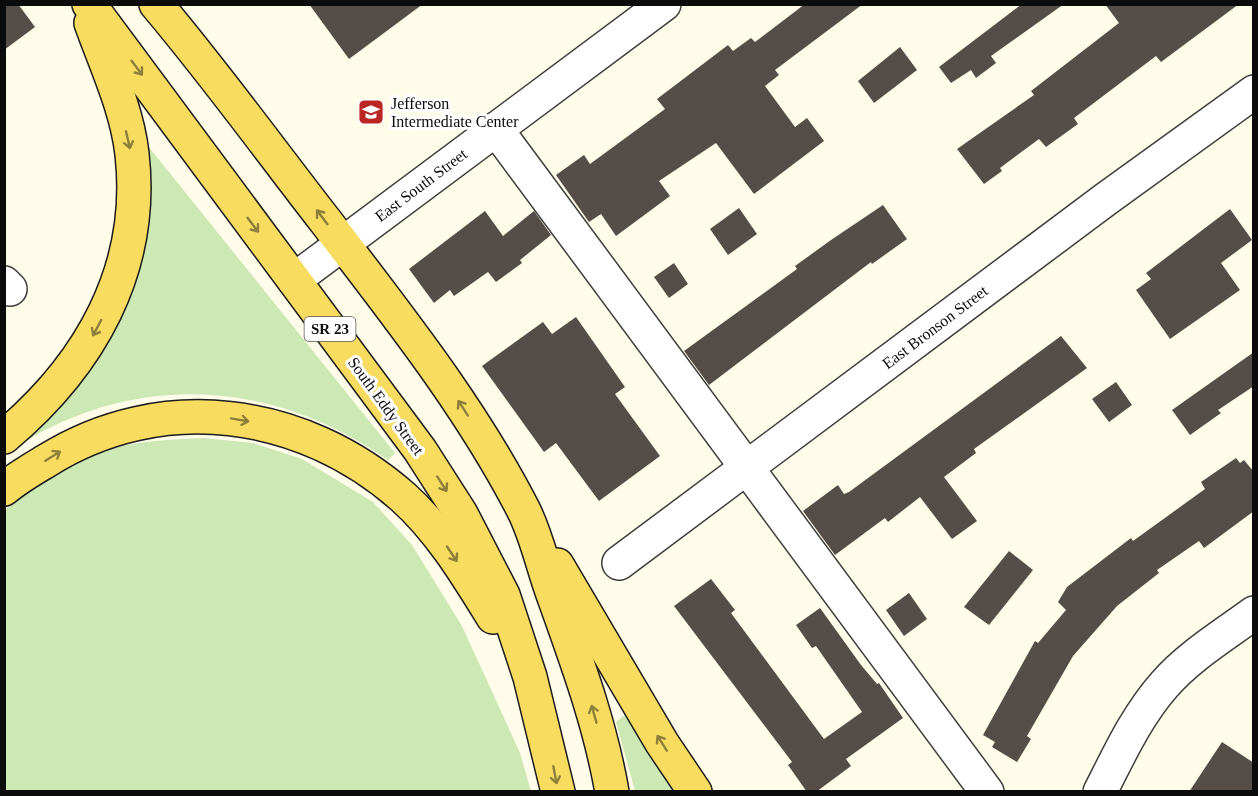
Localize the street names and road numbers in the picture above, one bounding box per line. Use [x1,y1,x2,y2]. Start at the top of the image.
street label: East South Street [372,145,471,225]
street label: East Bronson Street [879,282,991,372]
road number: SR 23 [304,317,356,341]
street label: South Eddy Street [344,354,427,459]

